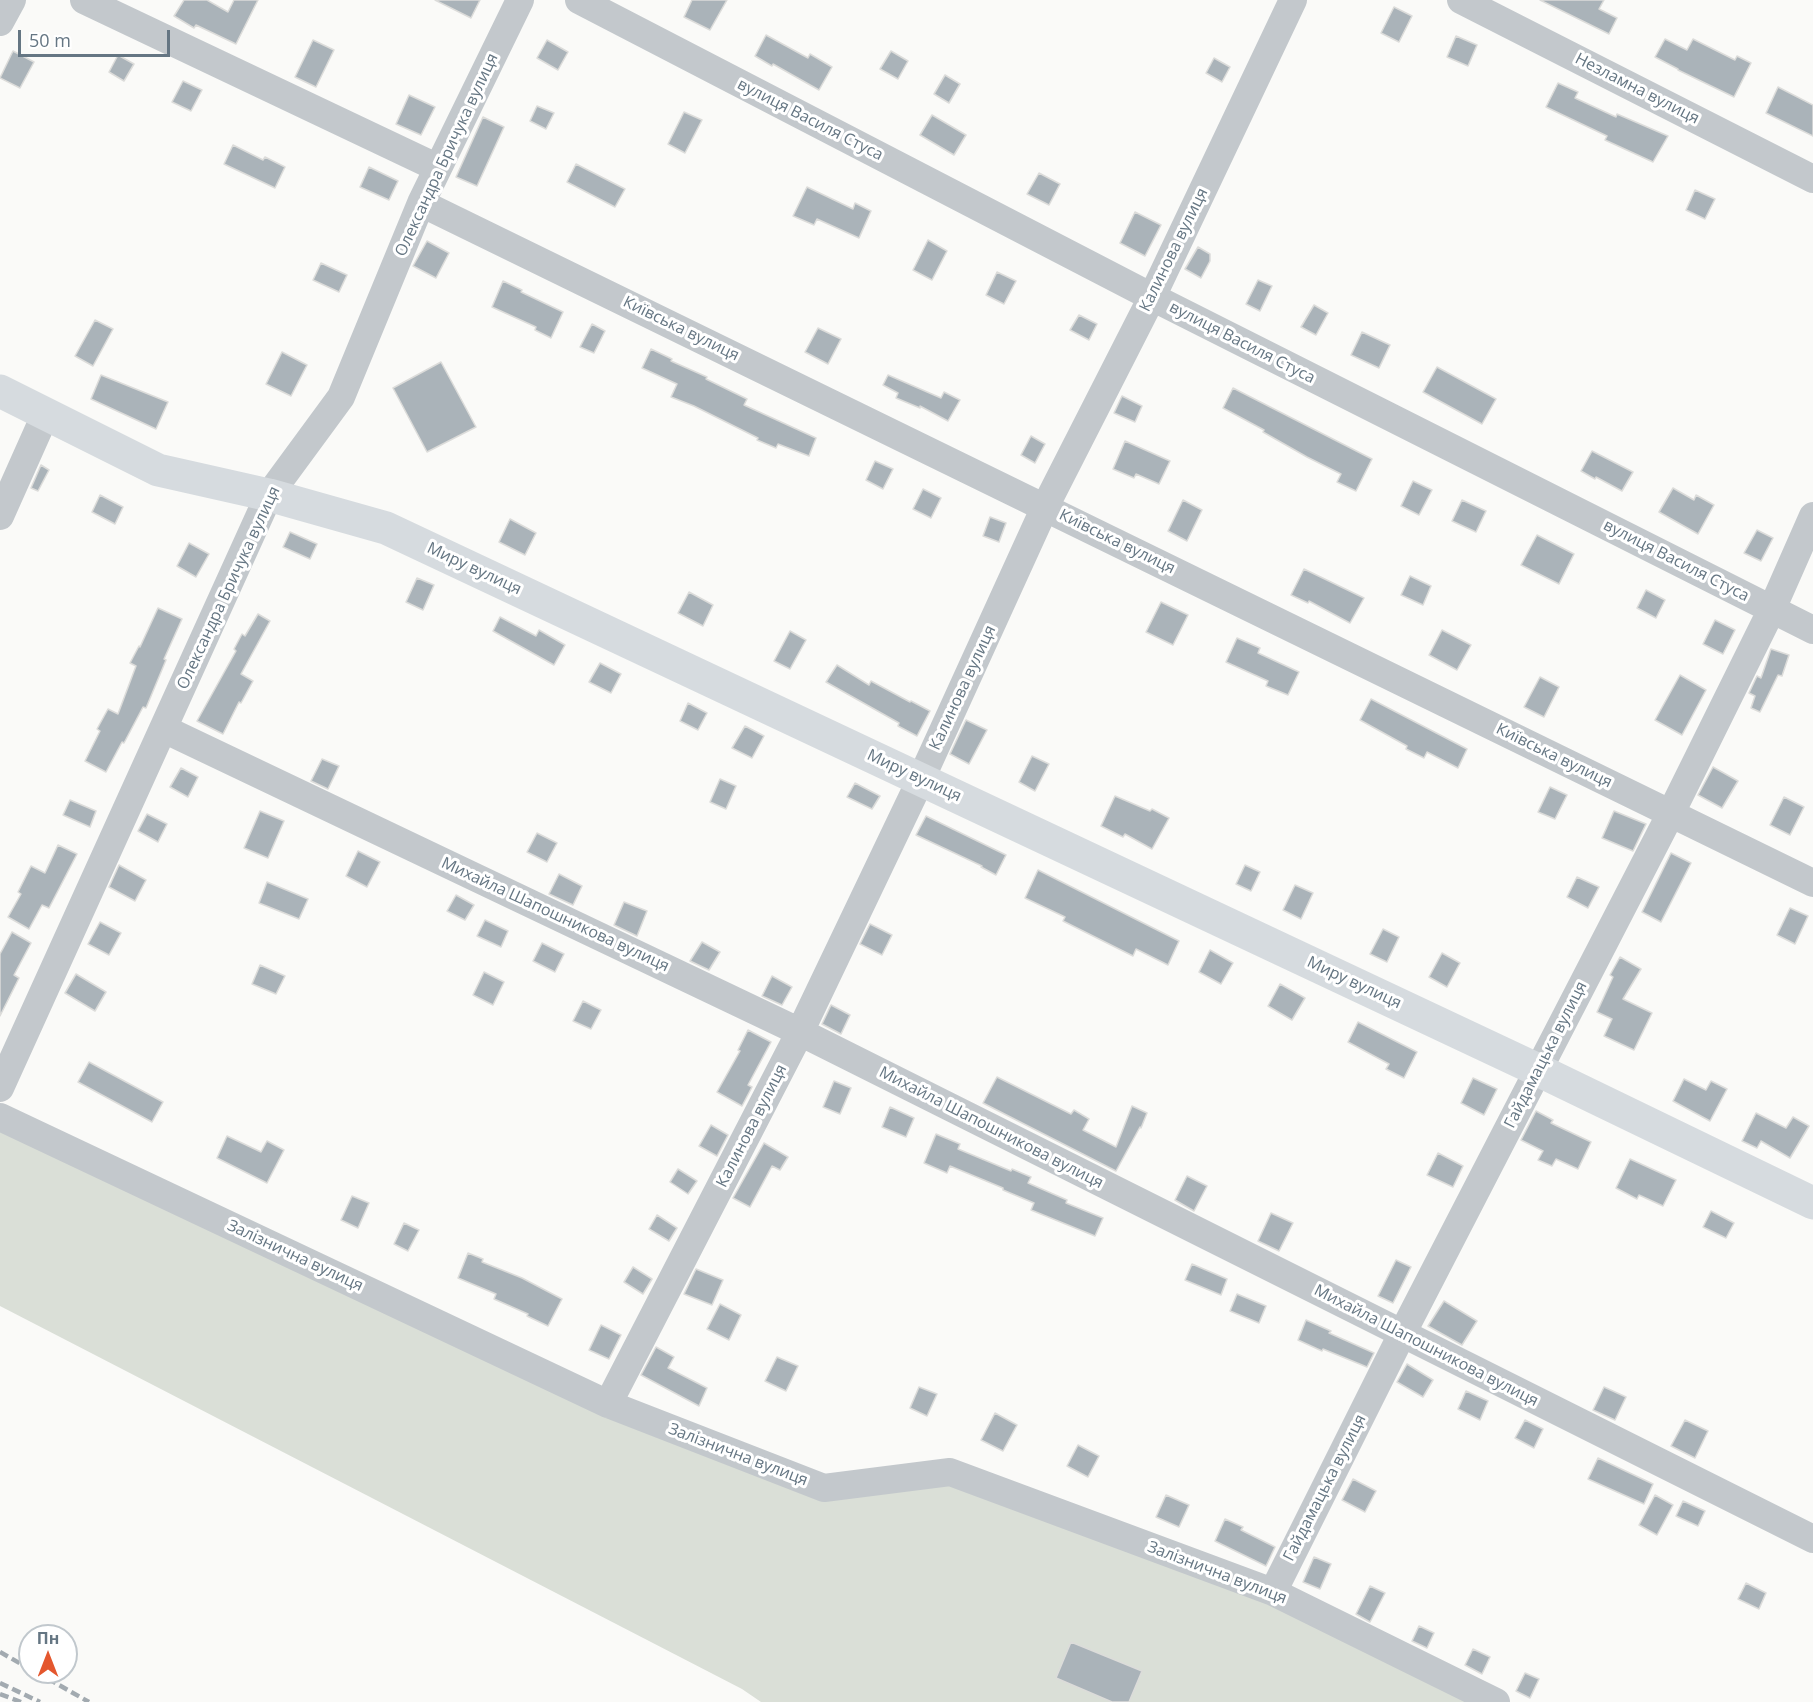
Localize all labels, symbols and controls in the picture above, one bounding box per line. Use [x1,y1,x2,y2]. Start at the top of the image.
scale bar [21,18,172,56]
text: 50 m [29,28,71,52]
street label: Незламна вулиця [1572,49,1702,129]
street label: Олександра Бричука вулиця [391,50,503,260]
street label: вулиця Василя Стуса [734,75,886,165]
street label: Калинова вулиця [1136,185,1212,315]
street label: Київська вулиця [620,293,742,365]
street label: вулиця Василя Стуса [1166,298,1318,388]
street label: Олександра Бричука вулиця [173,483,285,693]
street label: Київська вулиця [1056,506,1178,578]
street label: вулиця Василя Стуса [1600,516,1752,606]
street label: Миру вулиця [424,539,524,599]
street label: Калинова вулиця [926,623,1000,753]
street label: Київська вулиця [1493,720,1615,792]
street label: Миру вулиця [864,746,964,806]
street label: Михайла Шапошникова вулиця [438,854,672,976]
street label: Миру вулиця [1304,953,1404,1013]
street label: Гайдамацька вулиця [1501,978,1591,1132]
street label: Калинова вулиця [713,1061,791,1191]
street label: Михайла Шапошникова вулиця [876,1063,1106,1193]
street label: Залізнична вулиця [224,1216,366,1296]
street label: Михайла Шапошникова вулиця [1311,1281,1541,1411]
street label: Гайдамацька вулиця [1280,1411,1370,1565]
street label: Залізнична вулиця [666,1420,810,1490]
street label: Залізнична вулиця [1145,1538,1289,1608]
north arrow [18,1624,78,1684]
text: Пн [37,1627,59,1649]

